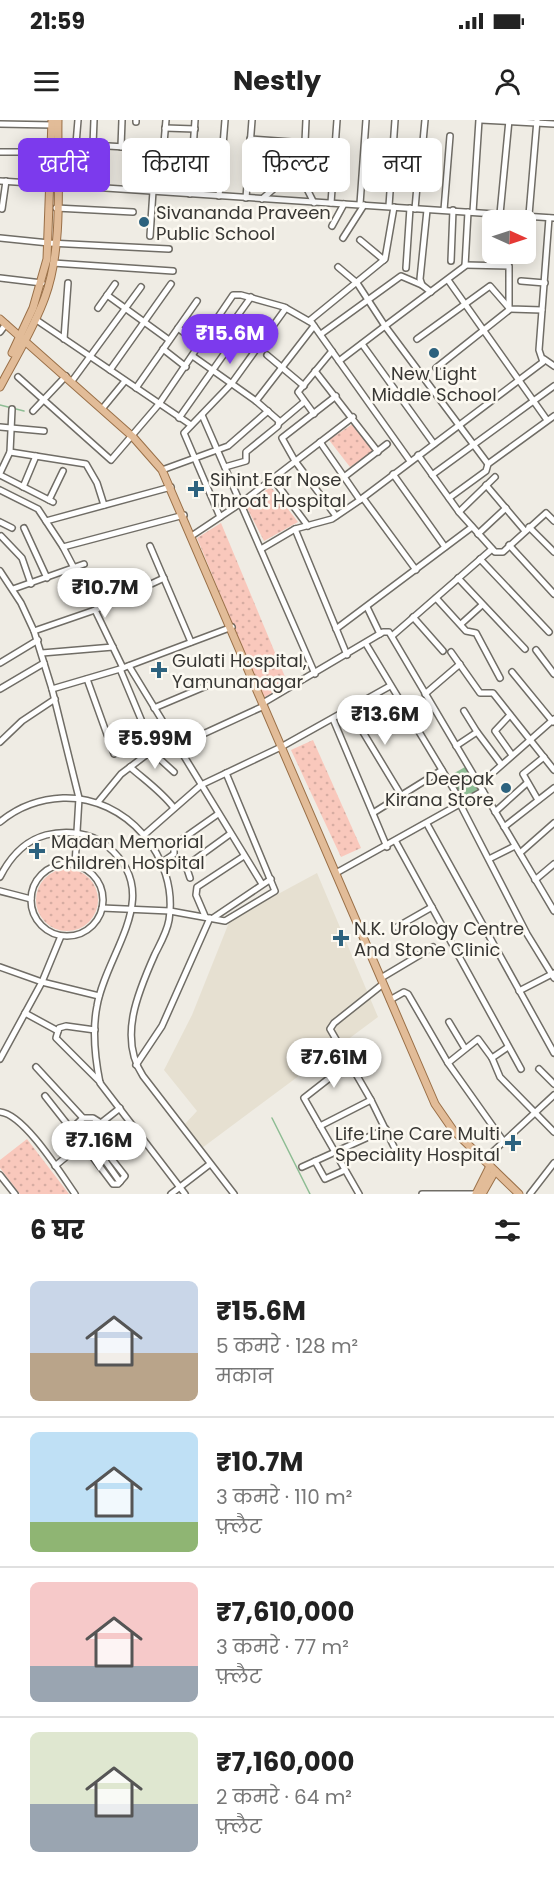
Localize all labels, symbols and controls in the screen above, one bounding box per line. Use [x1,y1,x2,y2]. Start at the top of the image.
text: 21:59 [30,6,85,37]
text: Nestly [233,62,321,99]
icon: menu [30,65,63,98]
icon: person [491,65,524,98]
chip: खरीदें [18,138,110,192]
chip: किराया [122,138,230,192]
chip: फ़िल्टर [242,138,350,192]
chip: नया [362,138,442,192]
place label: Sivananda Praveen Public School [156,200,331,246]
north arrow [482,210,536,264]
map controls [482,210,536,264]
marker: Sivananda Praveen Public School [137,215,151,229]
pin: ₹15.6M [181,314,279,365]
text: ₹15.6M [195,319,265,347]
marker: New Light Middle School [427,346,441,360]
place label: New Light Middle School [371,361,497,407]
place label: Sihint Ear Nose Throat Hospital [210,467,346,513]
marker: Sihint Ear Nose Throat Hospital [187,480,205,498]
pin: ₹10.7M [56,568,154,619]
text: ₹10.7M [71,573,139,601]
place label: Gulati Hospital, Yamunanagar [172,648,307,694]
marker: Gulati Hospital, Yamunanagar [150,661,168,679]
pin: ₹13.6M [336,695,434,746]
text: ₹13.6M [351,700,419,728]
pin: ₹5.99M [106,719,204,770]
text: ₹5.99M [118,724,192,752]
place label: Deepak Kirana Store [385,766,495,812]
marker: Deepak Kirana Store [499,781,513,795]
place label: Madan Memorial Children Hospital [51,829,205,875]
marker: Madan Memorial Children Hospital [28,842,46,860]
place label: N.K. Urology Centre And Stone Clinic [354,916,524,962]
marker: N.K. Urology Centre And Stone Clinic [332,929,350,947]
pin: ₹7.61M [285,1038,383,1089]
text: ₹7.61M [301,1043,367,1071]
pin: ₹7.16M [50,1121,148,1172]
place label: Life Line Care Multi Speciality Hospital [335,1121,500,1167]
text: ₹7.16M [66,1126,132,1154]
marker: Life Line Care Multi Speciality Hospital [504,1134,522,1152]
text: 6 घर [30,1212,84,1248]
icon: filters [491,1214,524,1247]
text: ₹15.6M [216,1293,306,1329]
icon: home [78,1305,150,1377]
text: 5 कमरे · 128 m² [216,1332,358,1360]
text: मकान [216,1362,273,1390]
text: ₹10.7M [216,1444,303,1480]
icon: home [78,1456,150,1528]
text: 3 कमरे · 110 m² [216,1483,352,1511]
text: फ़्लैट [216,1513,262,1541]
text: ₹7,610,000 [216,1594,355,1630]
icon: home [78,1606,150,1678]
text: 3 कमरे · 77 m² [216,1633,349,1661]
text: फ़्लैट [216,1663,262,1691]
text: ₹7,160,000 [216,1744,355,1780]
icon: home [78,1756,150,1828]
text: 2 कमरे · 64 m² [216,1783,352,1811]
text: फ़्लैट [216,1813,262,1841]

